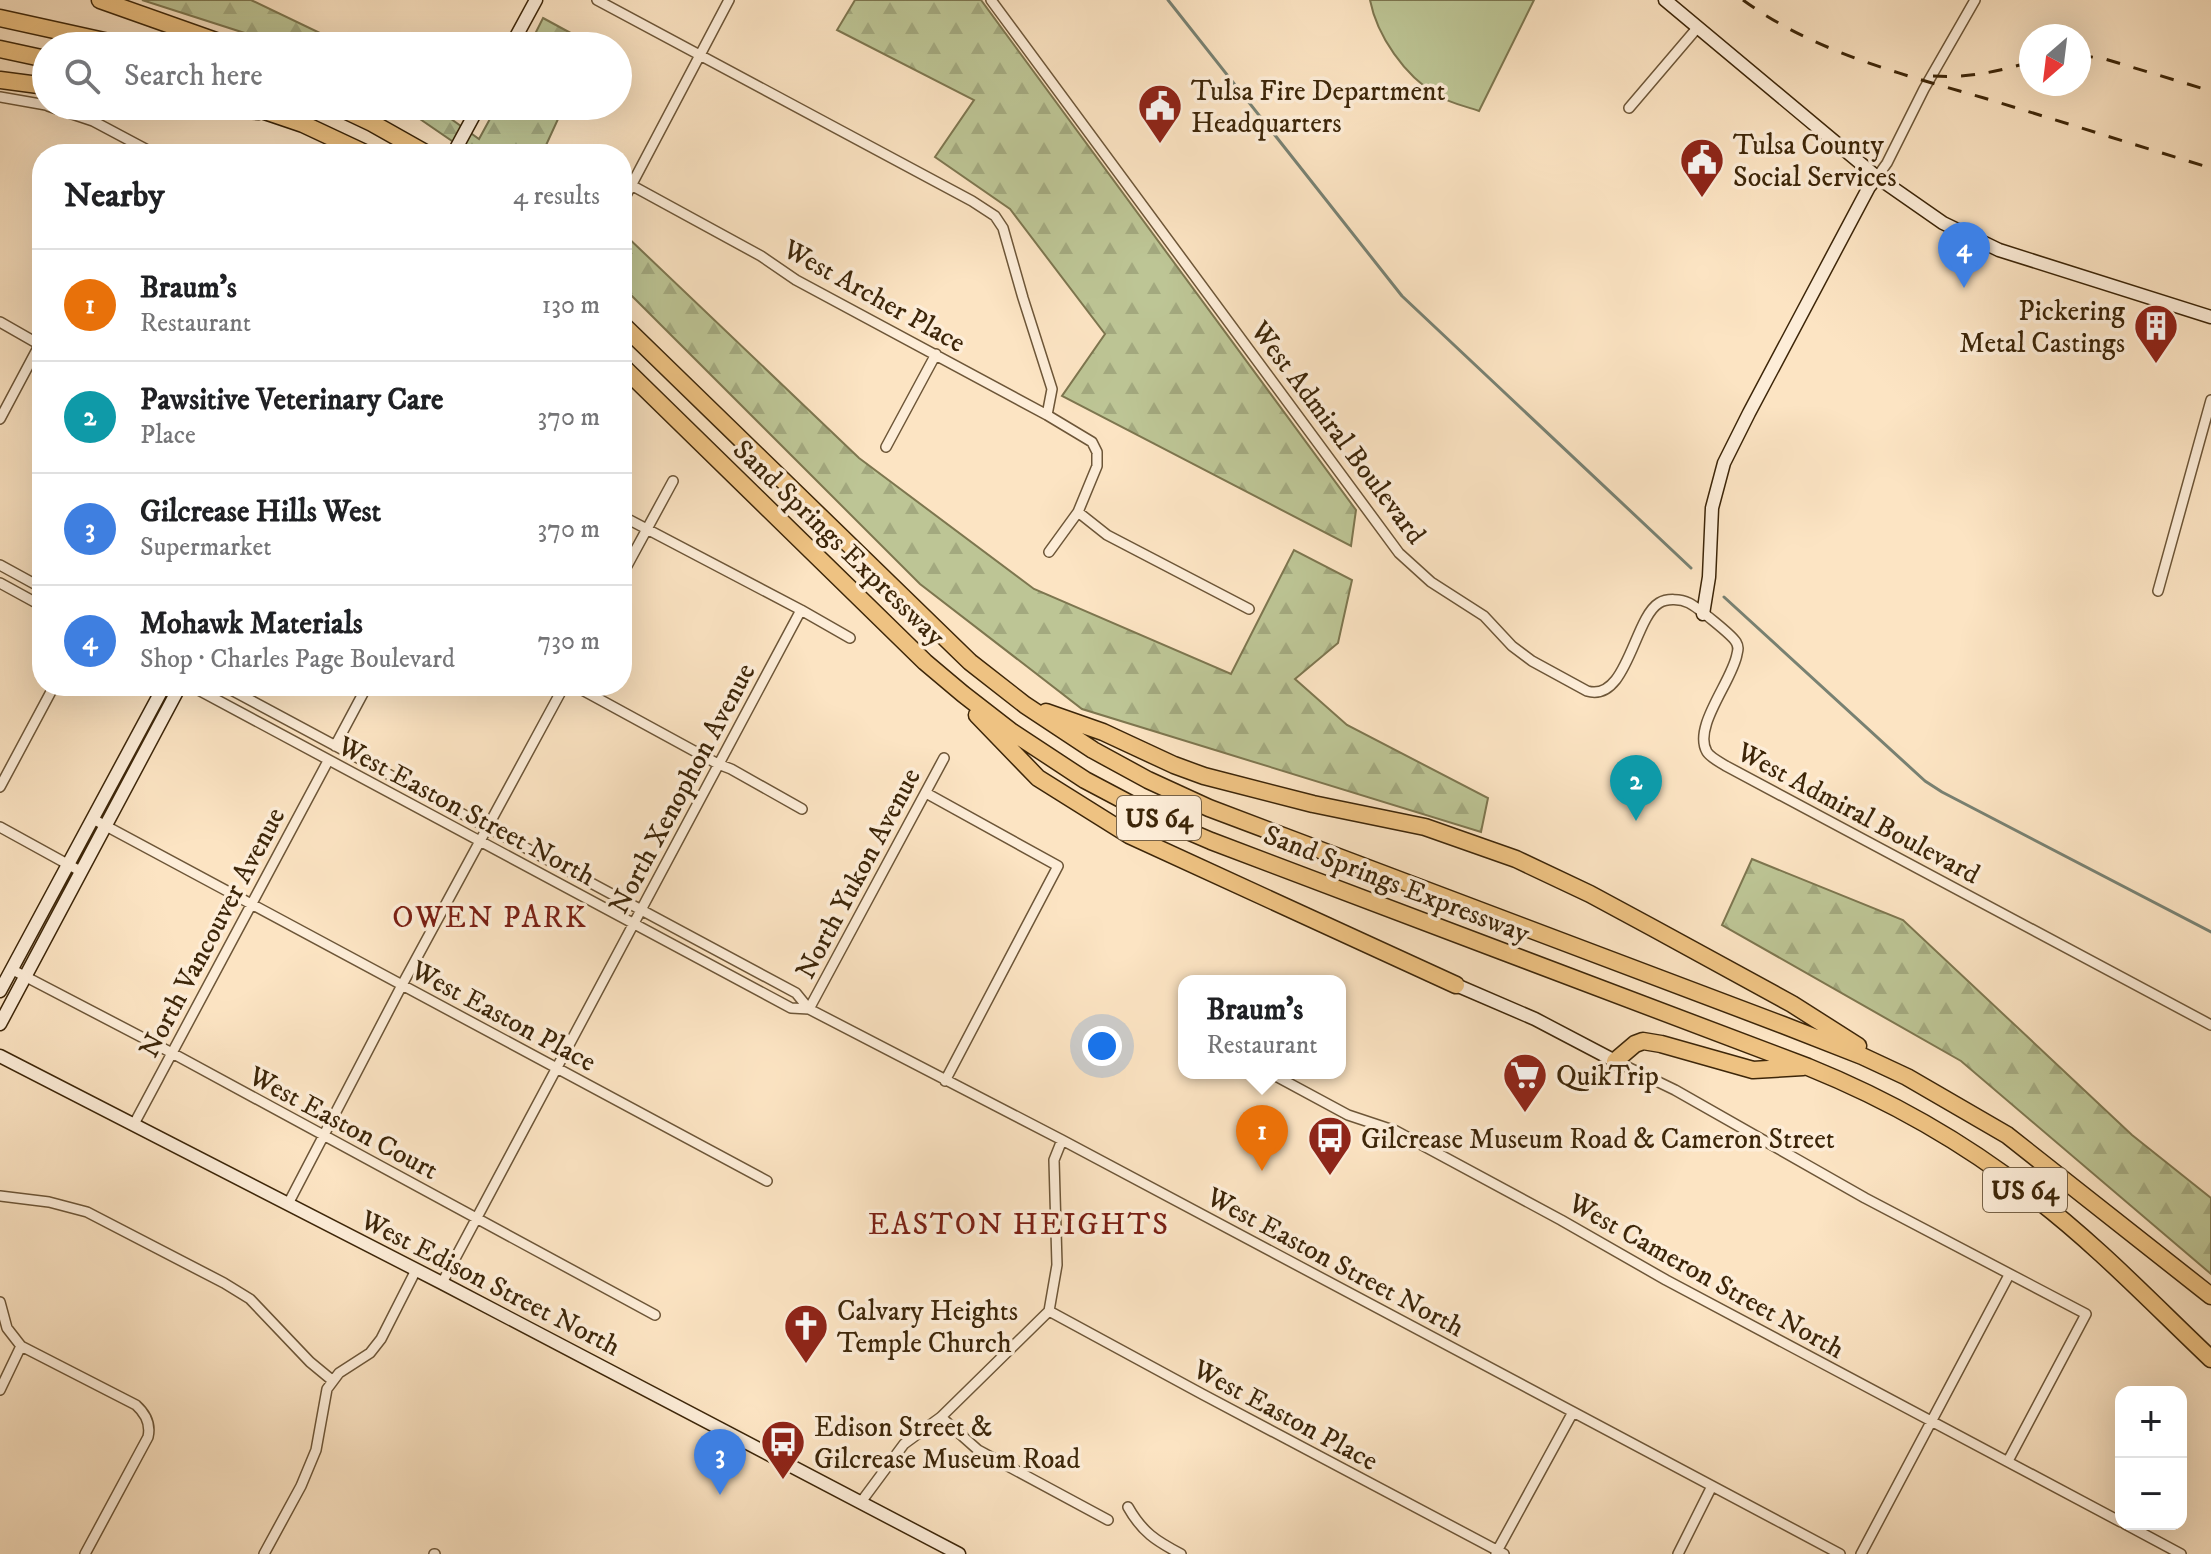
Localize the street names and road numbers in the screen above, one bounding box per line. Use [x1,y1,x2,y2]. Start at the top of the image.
street label: West Archer Place [776,231,972,361]
street label: West Admiral Boulevard [1242,314,1433,551]
street label: Sand Springs Expressway [725,433,953,654]
street label: North Xenophon Avenue [601,657,763,920]
street label: West Easton Street North [331,728,601,894]
street label: West Admiral Boulevard [1730,734,1986,892]
street label: North Yukon Avenue [788,762,929,985]
road number: US 64 [1117,796,1201,840]
street label: North Vancouver Avenue [131,801,293,1064]
street label: Sand Springs Expressway [1259,818,1535,952]
street label: West Easton Place [404,952,602,1080]
street label: West Easton Court [242,1058,444,1188]
road number: US 64 [1983,1168,2067,1212]
street label: West Easton Street North [1200,1179,1470,1345]
street label: West Cameron Street North [1561,1185,1851,1367]
street label: West Edison Street North [354,1202,626,1364]
street label: West Easton Place [1186,1351,1384,1479]

